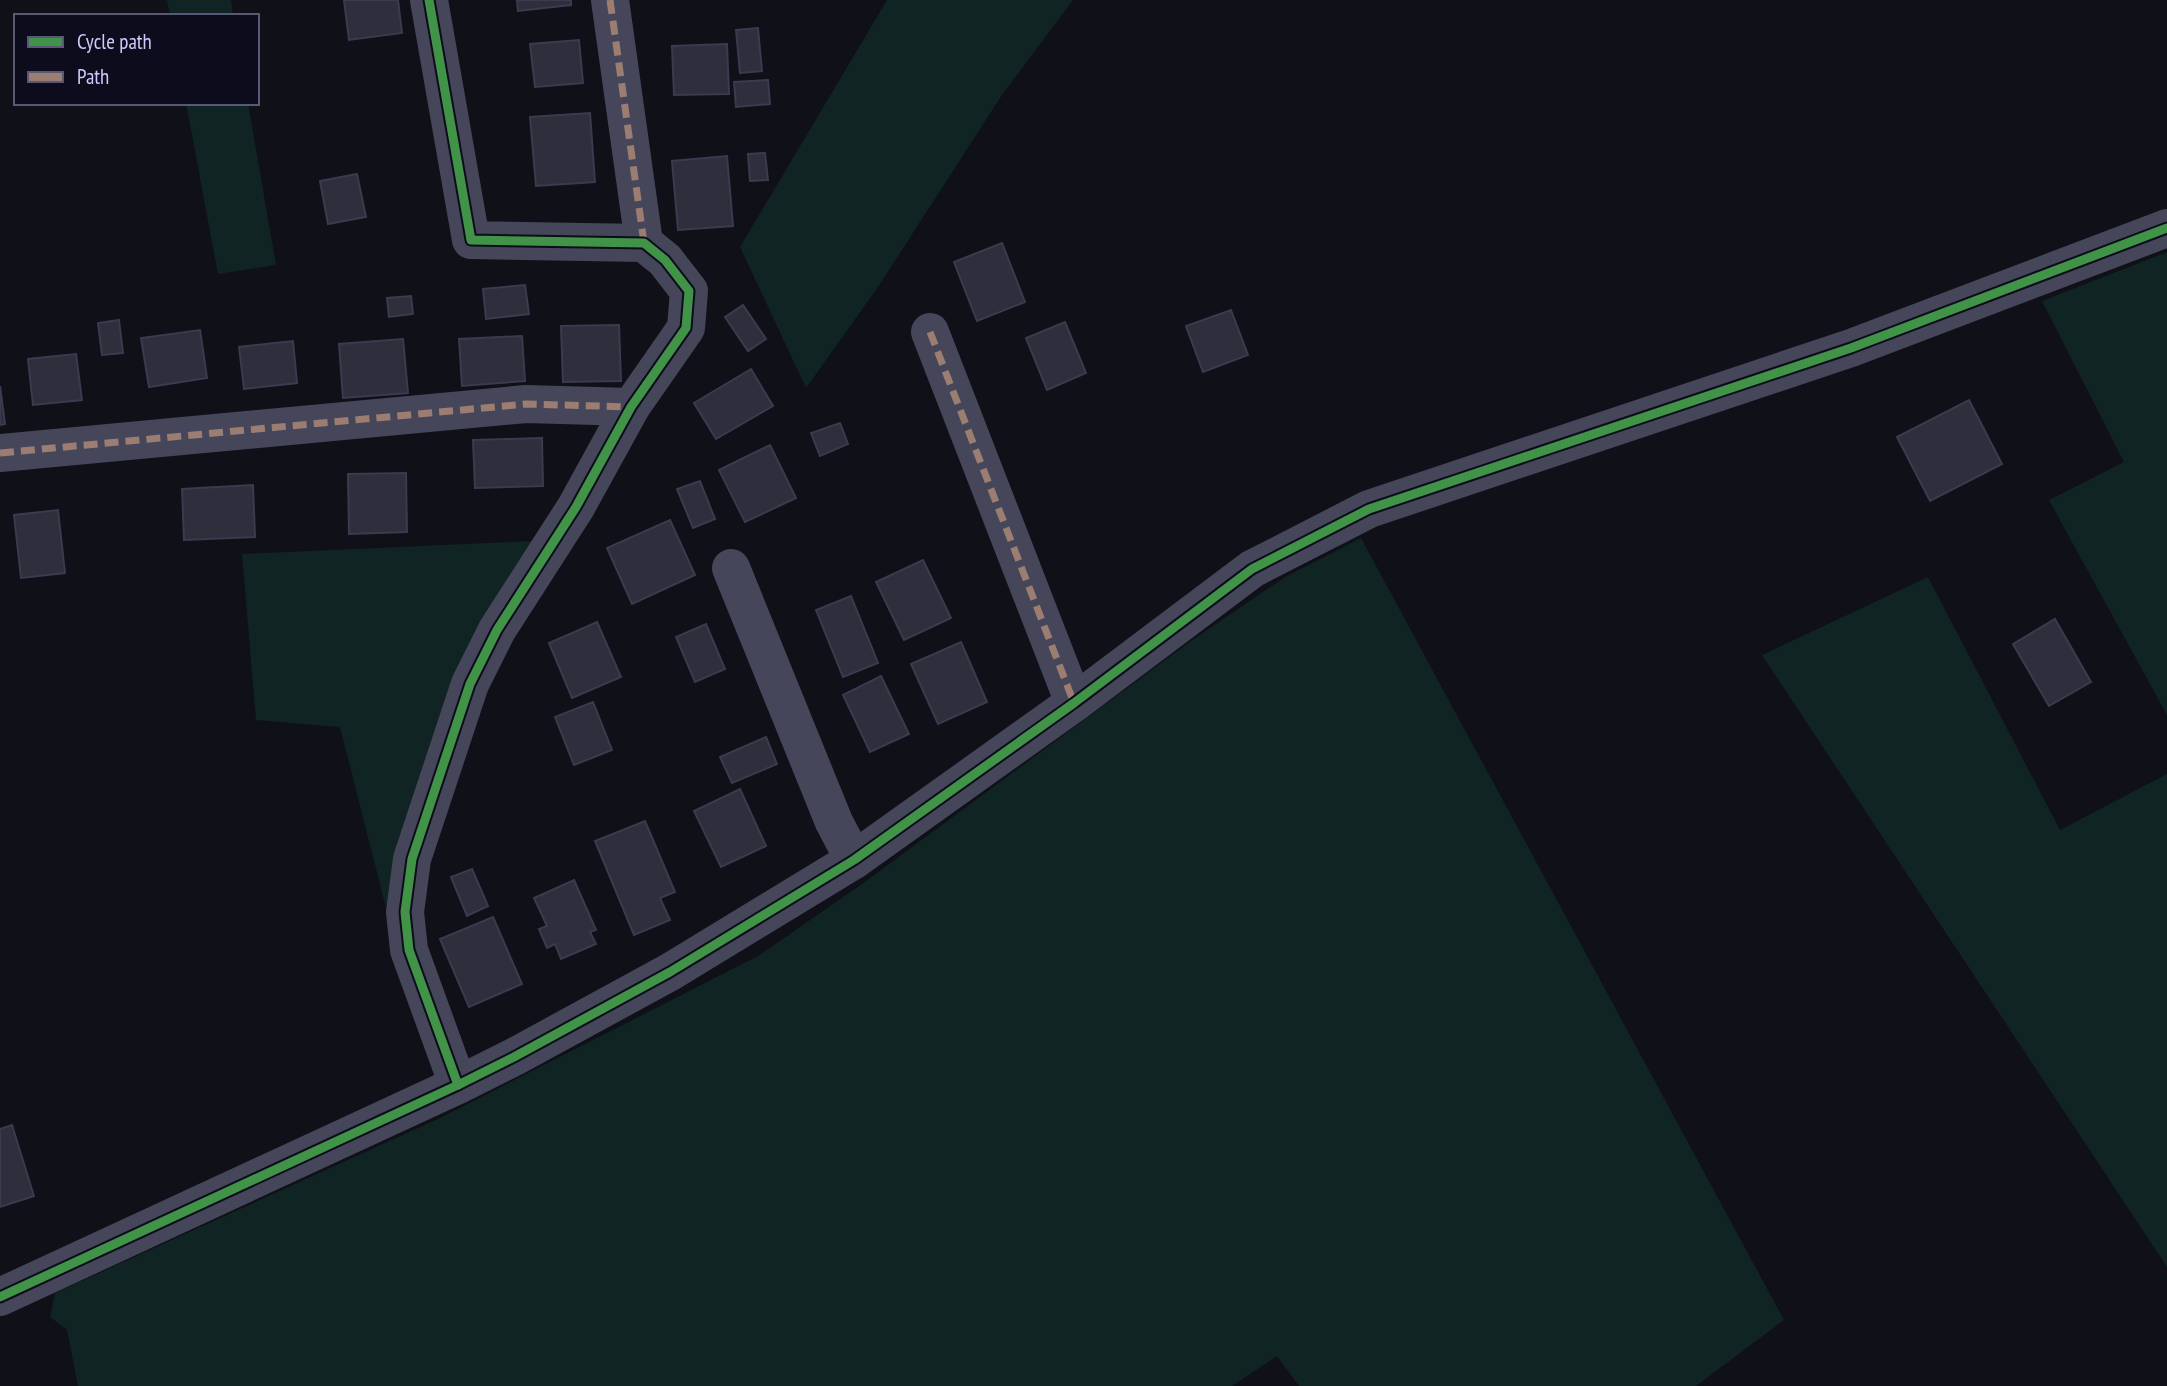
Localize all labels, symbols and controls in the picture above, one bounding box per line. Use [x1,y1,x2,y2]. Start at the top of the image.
legend [14,14,259,105]
text: Cycle path [77,28,152,55]
text: Path [77,63,109,90]

